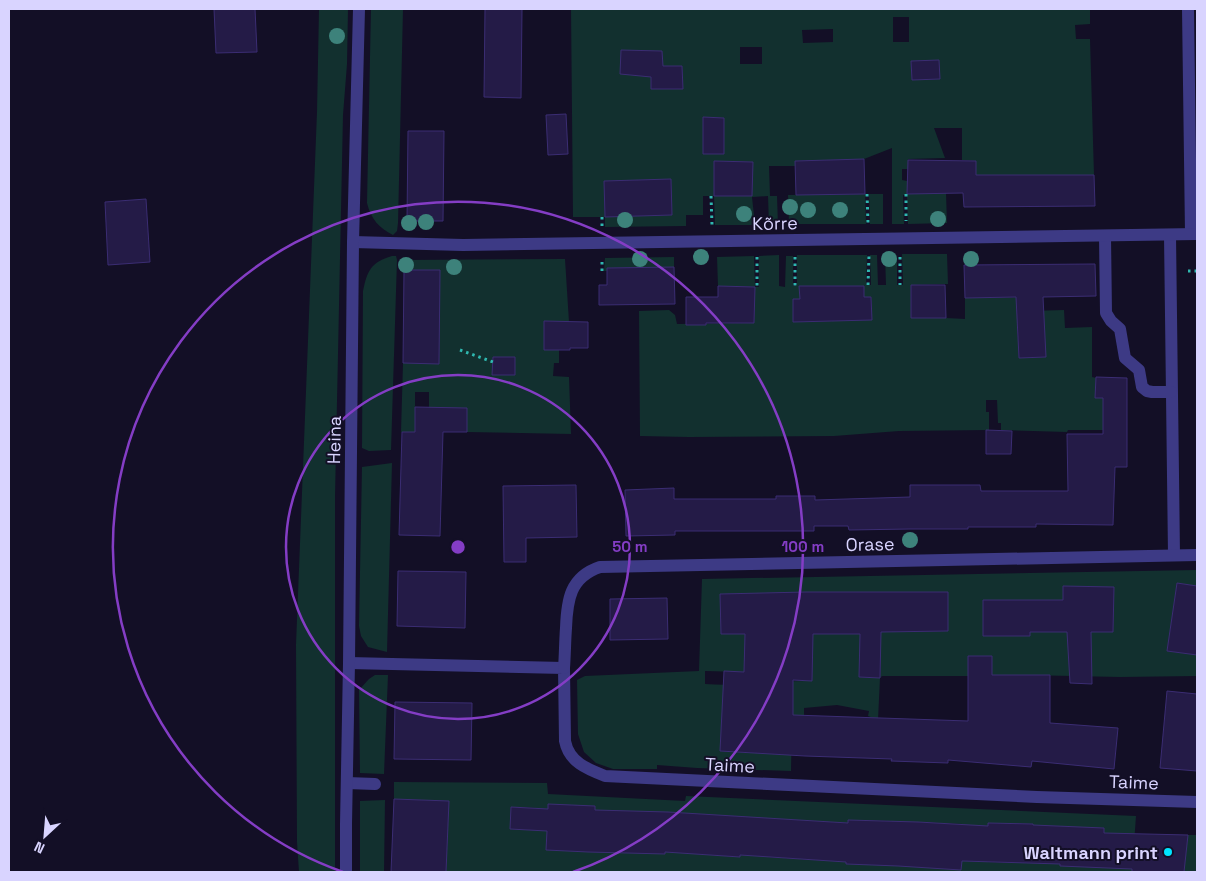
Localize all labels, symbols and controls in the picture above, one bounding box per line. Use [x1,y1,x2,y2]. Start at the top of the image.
street label: Kõrre [752,211,798,235]
street label: Heina [322,416,346,464]
street label: Orase [845,532,895,556]
text: 50 m [612,537,648,556]
text: 100 m [782,537,824,556]
centre of rings [449,538,467,556]
street label: Taime [704,752,756,778]
street label: Taime [1109,770,1159,794]
north arrow [20,811,70,861]
text: N [31,838,47,858]
place label: Waltmann print [1024,841,1158,864]
marker: Waltmann print [1162,846,1174,858]

